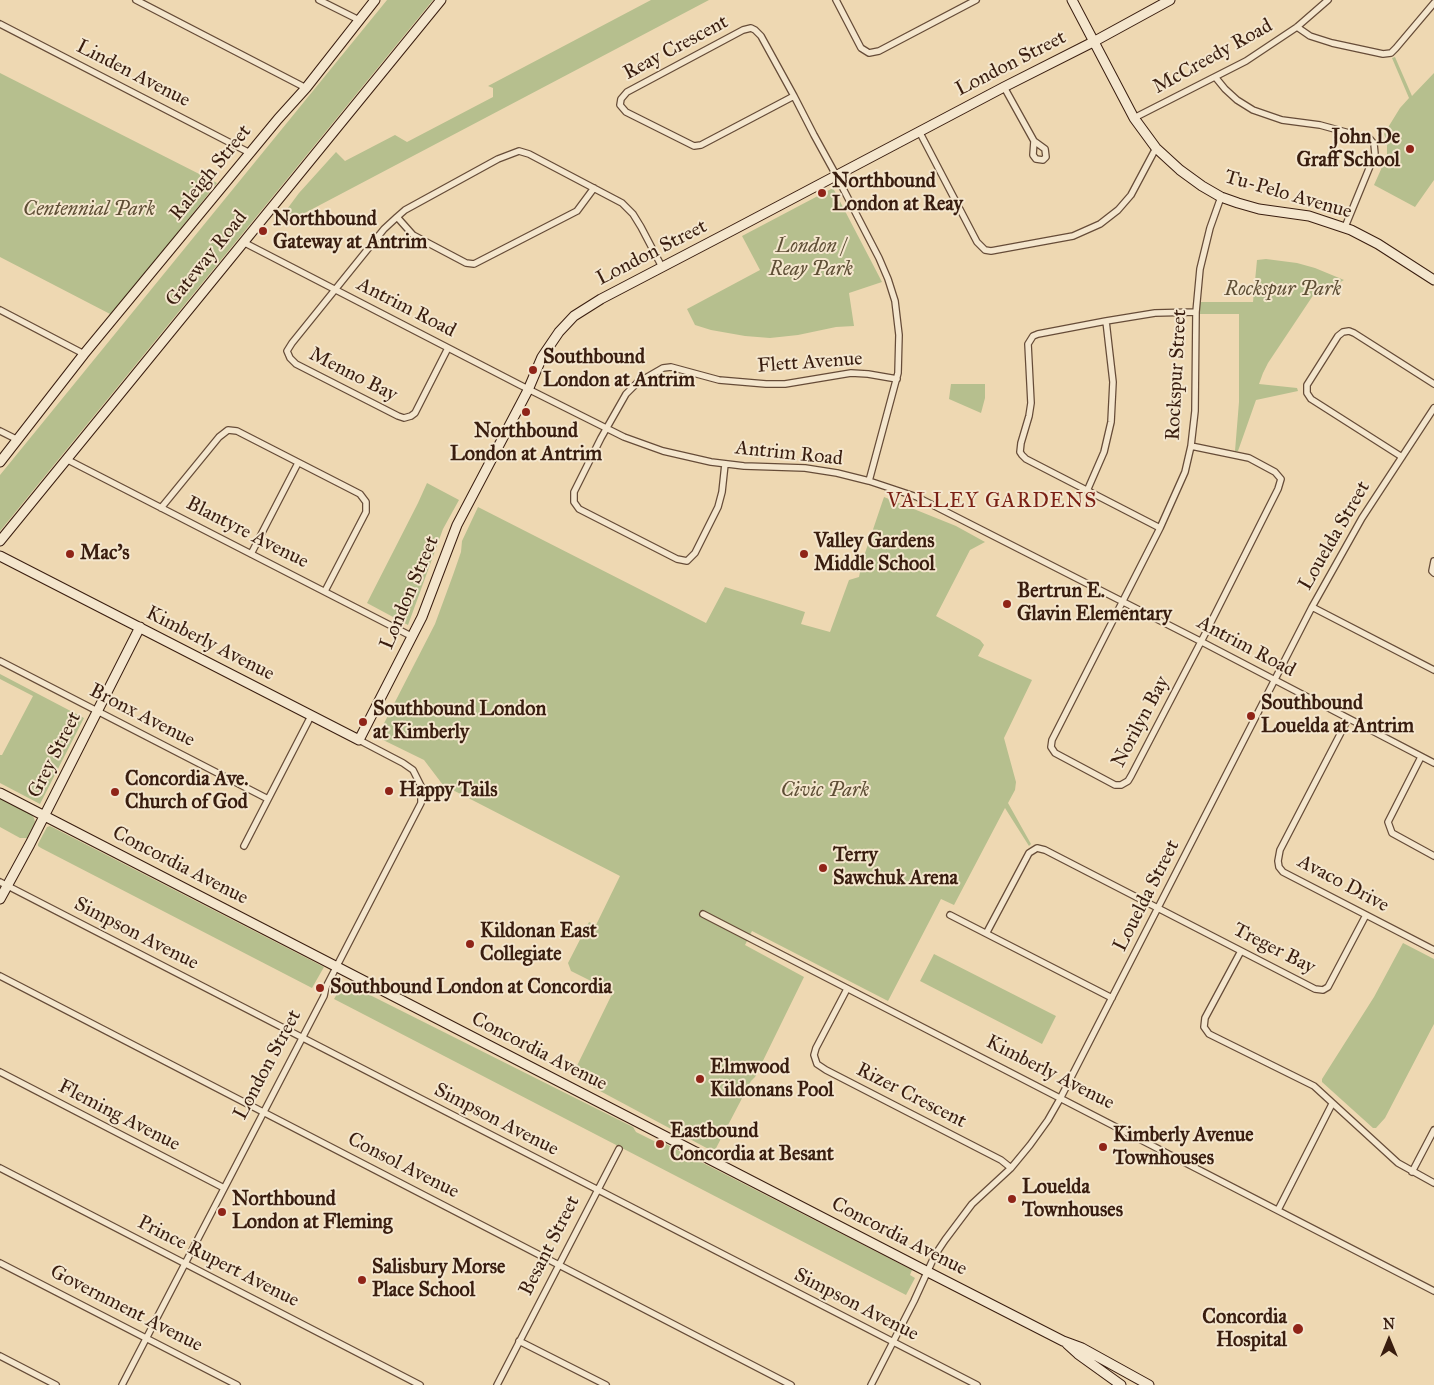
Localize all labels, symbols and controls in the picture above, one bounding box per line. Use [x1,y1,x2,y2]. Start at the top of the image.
street label: Reay Crescent [619,10,733,86]
street label: McCreedy Road [1149,14,1277,100]
street label: London Street [952,26,1070,102]
street label: Linden Avenue [72,35,194,113]
street label: Raleigh Street [165,120,257,226]
place label: John De Graff School [1296,126,1400,173]
marker: John De Graff School [1404,143,1416,155]
street label: Tu-Pelo Avenue [1222,165,1354,225]
place label: Northbound London at Reay [832,170,963,217]
marker: Northbound London at Reay [816,187,828,199]
park label: Centennial Park [23,198,155,222]
street label: Gateway Road [161,206,253,312]
place label: Northbound Gateway at Antrim [273,208,427,255]
street label: London Street [593,215,711,291]
marker: Northbound Gateway at Antrim [257,225,269,237]
park label: London / Reay Park [769,235,853,282]
street label: Antrim Road [352,273,460,343]
park label: Rockspur Park [1225,278,1341,302]
street label: Rockspur Street [1162,309,1192,441]
street label: Menno Bay [305,343,401,407]
place label: Southbound London at Antrim [543,346,695,393]
street label: Flett Avenue [757,347,863,379]
marker: Southbound London at Antrim [527,364,539,376]
marker: Northbound London at Antrim [520,406,532,418]
place label: Northbound London at Antrim [450,420,602,467]
street label: Antrim Road [734,436,844,472]
street label: Louelda Street [1294,477,1376,595]
district label: VALLEY GARDENS [885,489,1099,515]
street label: Blantyre Avenue [182,492,312,574]
place label: Valley Gardens Middle School [814,530,935,577]
street label: London Street [375,533,445,653]
place label: Mac's [80,542,130,566]
marker: Mac's [64,548,76,560]
marker: Valley Gardens Middle School [798,548,810,560]
place label: Bertrun E. Glavin Elementary [1017,580,1172,627]
marker: Bertrun E. Glavin Elementary [1001,598,1013,610]
street label: Kimberly Avenue [142,601,278,687]
street label: Antrim Road [1193,611,1299,683]
street label: Norilyn Bay [1107,672,1175,772]
street label: Bronx Avenue [85,679,199,753]
place label: Southbound Louelda at Antrim [1261,692,1414,739]
place label: Southbound London at Kimberly [373,698,546,745]
street label: Grey Street [23,708,87,802]
marker: Southbound Louelda at Antrim [1245,710,1257,722]
marker: Southbound London at Kimberly [357,716,369,728]
place label: Concordia Ave. Church of God [125,768,249,815]
place label: Happy Tails [399,779,497,803]
park label: Civic Park [781,779,869,803]
marker: Happy Tails [383,785,395,797]
marker: Concordia Ave. Church of God [109,786,121,798]
street label: Concordia Avenue [108,821,252,911]
street label: Louelda Street [1109,836,1185,956]
place label: Terry Sawchuk Arena [833,844,958,891]
street label: Avaco Drive [1293,850,1393,918]
marker: Terry Sawchuk Arena [817,862,829,874]
street label: Simpson Avenue [70,892,202,976]
street label: Treger Bay [1229,918,1319,980]
place label: Kildonan East Collegiate [480,920,597,967]
marker: Kildonan East Collegiate [464,938,476,950]
place label: Southbound London at Concordia [330,976,612,1000]
marker: Southbound London at Concordia [314,982,326,994]
street label: London Street [229,1006,307,1124]
street label: Concordia Avenue [467,1007,611,1097]
street label: Kimberly Avenue [982,1030,1118,1116]
place label: Elmwood Kildonans Pool [710,1056,834,1103]
street label: Rizer Crescent [852,1058,970,1134]
marker: Elmwood Kildonans Pool [694,1073,706,1085]
street label: Fleming Avenue [54,1075,184,1157]
street label: Simpson Avenue [430,1078,562,1162]
place label: Eastbound Concordia at Besant [670,1120,834,1167]
place label: Kimberly Avenue Townhouses [1113,1124,1254,1171]
street label: Consol Avenue [343,1128,463,1204]
marker: Eastbound Concordia at Besant [654,1138,666,1150]
marker: Kimberly Avenue Townhouses [1097,1141,1109,1153]
place label: Louelda Townhouses [1022,1176,1123,1223]
place label: Northbound London at Fleming [232,1188,392,1235]
street label: Besant Street [515,1192,585,1300]
street label: Concordia Avenue [827,1192,971,1282]
marker: Louelda Townhouses [1006,1193,1018,1205]
marker: Northbound London at Fleming [216,1206,228,1218]
street label: Prince Rupert Avenue [133,1211,303,1313]
place label: Salisbury Morse Place School [372,1256,505,1303]
street label: Government Avenue [46,1260,206,1358]
street label: Simpson Avenue [790,1263,922,1347]
marker: Salisbury Morse Place School [356,1274,368,1286]
place label: Concordia Hospital [1202,1306,1287,1353]
north arrow [1364,1315,1414,1365]
text: N [1383,1316,1395,1333]
marker: Concordia Hospital [1291,1322,1305,1336]

